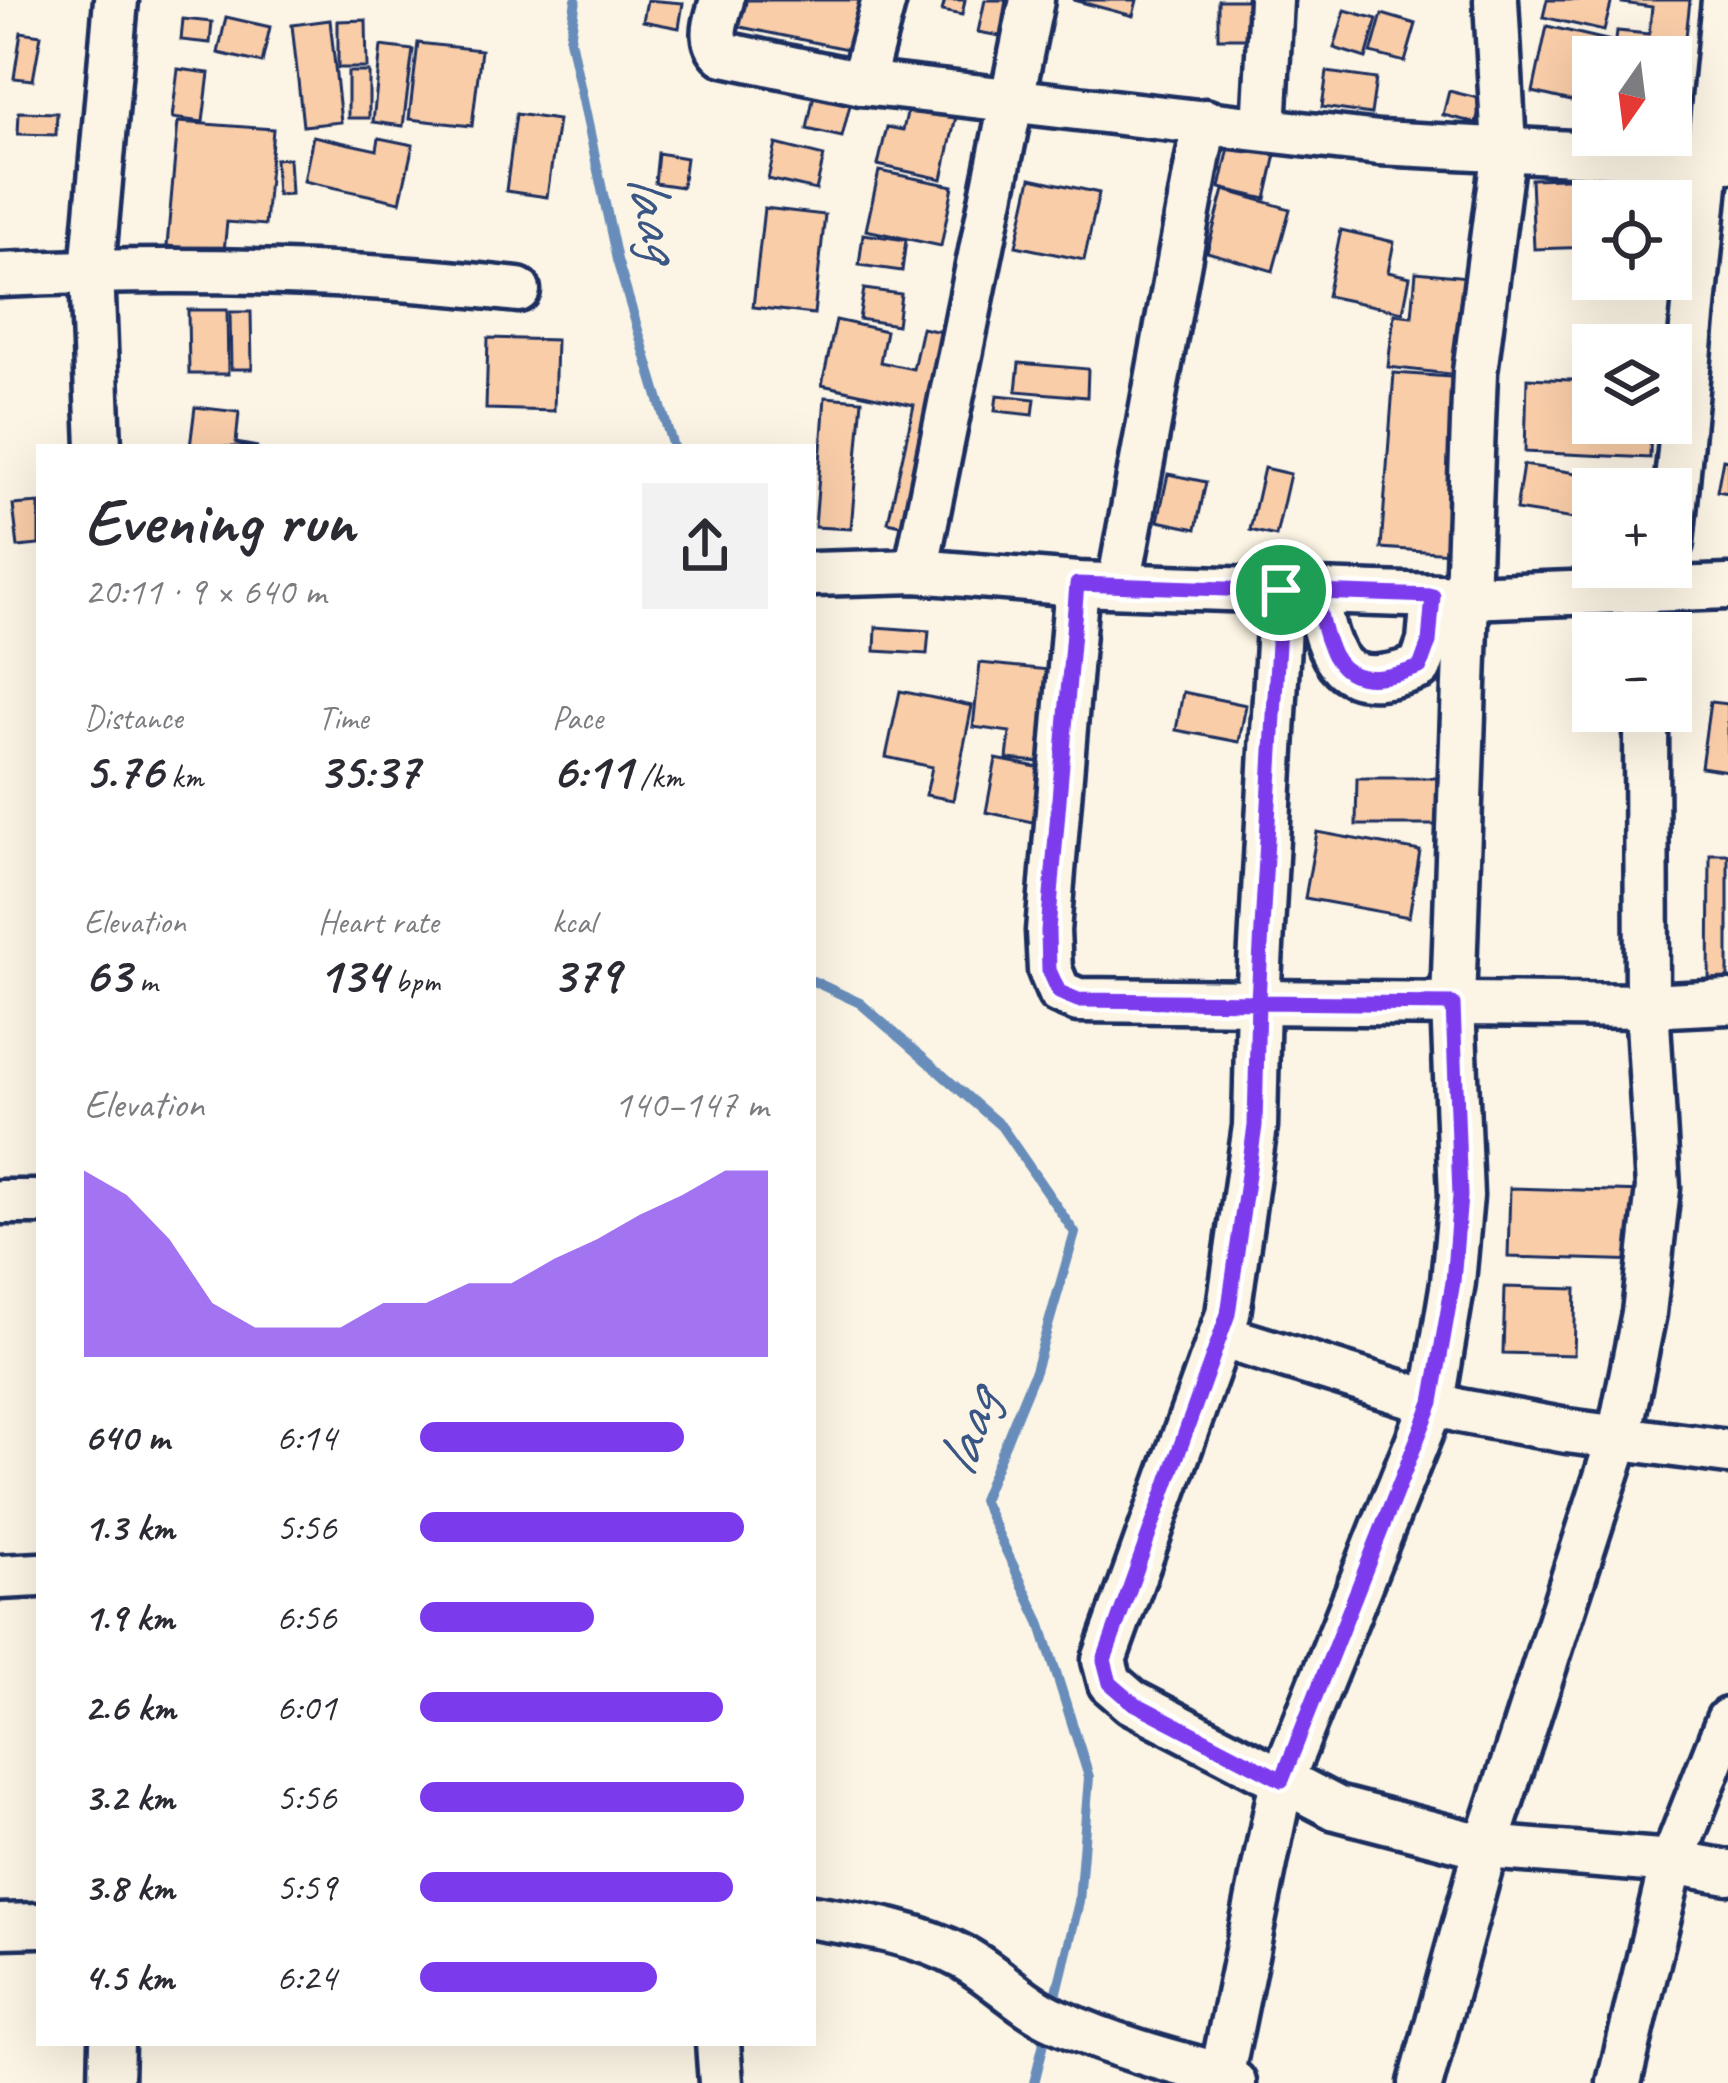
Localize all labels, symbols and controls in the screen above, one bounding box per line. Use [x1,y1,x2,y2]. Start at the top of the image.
north arrow [1572,36,1692,156]
map controls [1572,36,1692,732]
water label: laag [607,164,705,275]
button: locate [1572,180,1692,300]
button: layers [1572,324,1692,444]
button: + [1572,468,1692,588]
text: Evening run [84,480,354,563]
button: share [642,483,768,609]
pin [1230,539,1332,641]
icon: arrive [1248,557,1314,623]
text: 20:11 · 9 × 640 m [84,567,326,616]
button: − [1572,612,1692,732]
text: Distance [84,697,182,739]
text: Time [318,697,369,739]
text: Pace [552,697,603,739]
text: 5.76 [84,739,163,803]
text: 35:37 [318,739,419,803]
text: 6:11 [552,739,632,803]
text: km [163,756,203,798]
text: /km [632,756,683,798]
text: Elevation [84,901,186,943]
text: Heart rate [318,901,438,943]
text: kcal [552,901,596,943]
text: 63 [84,943,131,1007]
text: 134 [318,943,387,1007]
text: 379 [552,943,620,1007]
text: m [131,960,157,1002]
text: bpm [387,960,440,1002]
text: Elevation [84,1080,204,1129]
text: 140–147 m [614,1080,768,1129]
water label: laag [917,1371,1020,1486]
text: 640 m [84,1413,169,1462]
text: 6:14 [276,1413,336,1462]
text: 1.3 km [84,1503,175,1552]
text: 5:56 [276,1503,336,1552]
text: 1.9 km [84,1593,174,1642]
text: 6:56 [276,1593,336,1642]
text: 2.6 km [84,1683,176,1732]
text: 6:01 [276,1683,336,1732]
text: 3.2 km [84,1773,175,1822]
text: 5:56 [276,1773,336,1822]
text: 3.8 km [84,1863,175,1912]
text: 5:59 [276,1863,336,1912]
text: 4.5 km [84,1953,174,2002]
text: 6:24 [276,1953,336,2002]

